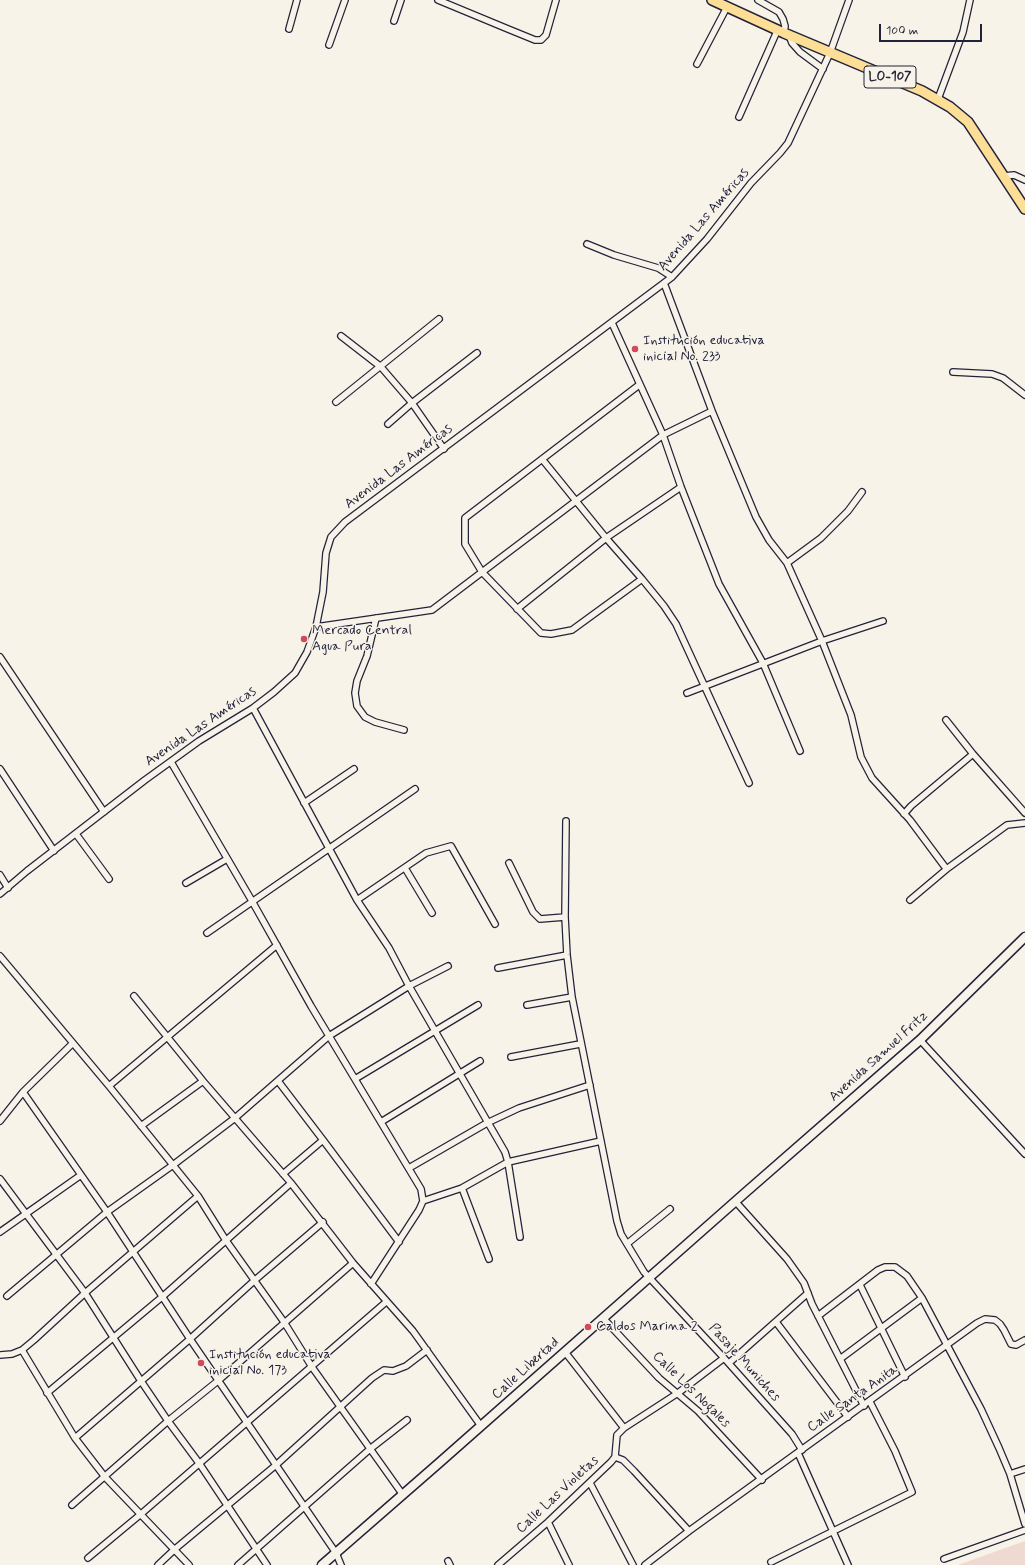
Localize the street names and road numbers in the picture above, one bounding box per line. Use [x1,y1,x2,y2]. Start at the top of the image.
road number: LO-107 [864,66,916,88]
street label: Avenida Las Américas [655,165,753,275]
street label: Avenida Las Américas [342,421,456,513]
street label: Avenida Las Américas [142,684,260,770]
street label: Avenida Samuel Fritz [826,1008,932,1106]
street label: Pasaje Muniches [705,1320,783,1406]
street label: Calle Libertad [489,1334,563,1404]
street label: Calle Los Nogales [648,1348,734,1432]
street label: Calle Santa Anita [805,1362,901,1436]
street label: Calle Las Violetas [513,1452,603,1538]

